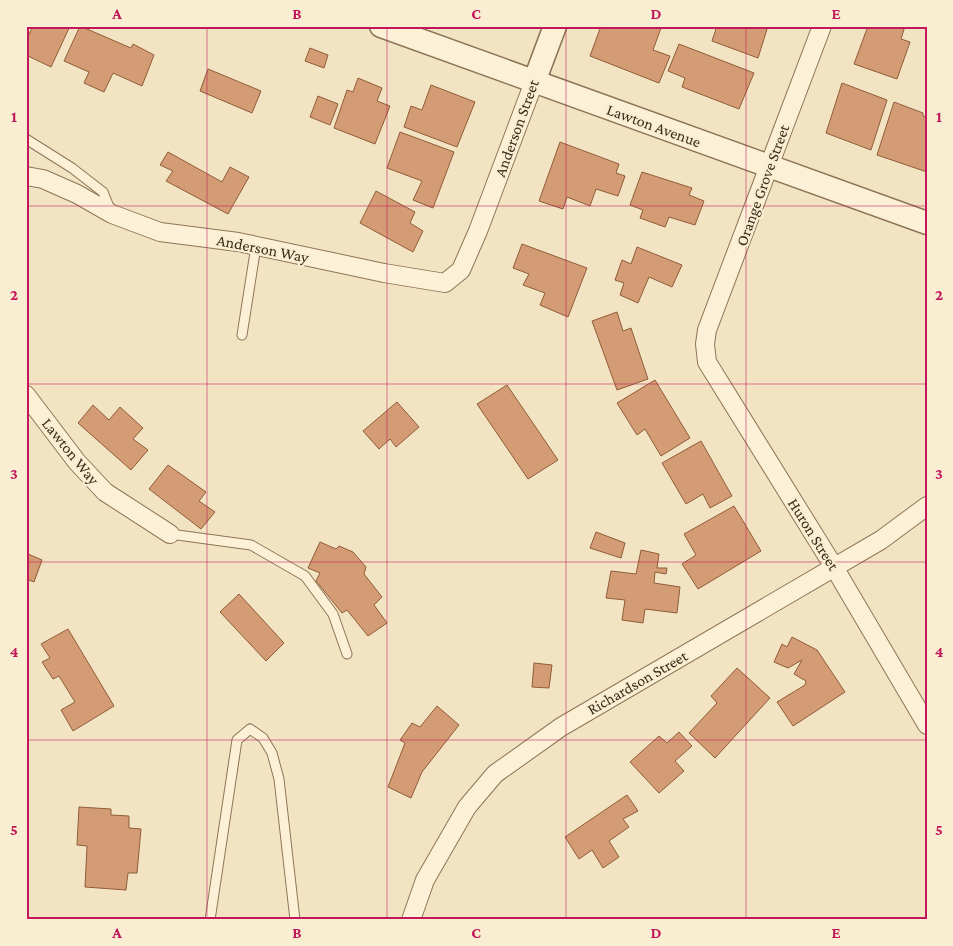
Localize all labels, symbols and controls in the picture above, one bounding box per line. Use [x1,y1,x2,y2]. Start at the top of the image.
text: A [111,5,122,22]
text: B [292,5,302,22]
text: C [471,5,481,22]
text: D [650,5,662,22]
text: E [831,5,841,22]
street label: Anderson Street [491,77,542,179]
street label: Lawton Avenue [604,101,703,150]
text: 1 [11,108,17,125]
text: 1 [936,108,942,125]
street label: Orange Grove Street [733,122,794,249]
street label: Anderson Way [215,231,311,267]
text: 2 [10,286,18,303]
text: 2 [935,286,943,303]
street label: Lawton Way [38,415,103,489]
text: 3 [10,465,18,482]
text: 3 [935,465,943,482]
street label: Huron Street [785,495,843,574]
text: 4 [10,643,19,660]
text: 4 [935,643,944,660]
street label: Richardson Street [584,647,691,718]
text: 5 [10,821,18,838]
text: 5 [935,821,943,838]
text: A [111,924,122,941]
text: B [292,924,302,941]
text: C [471,924,481,941]
text: D [650,924,662,941]
text: E [831,924,841,941]

